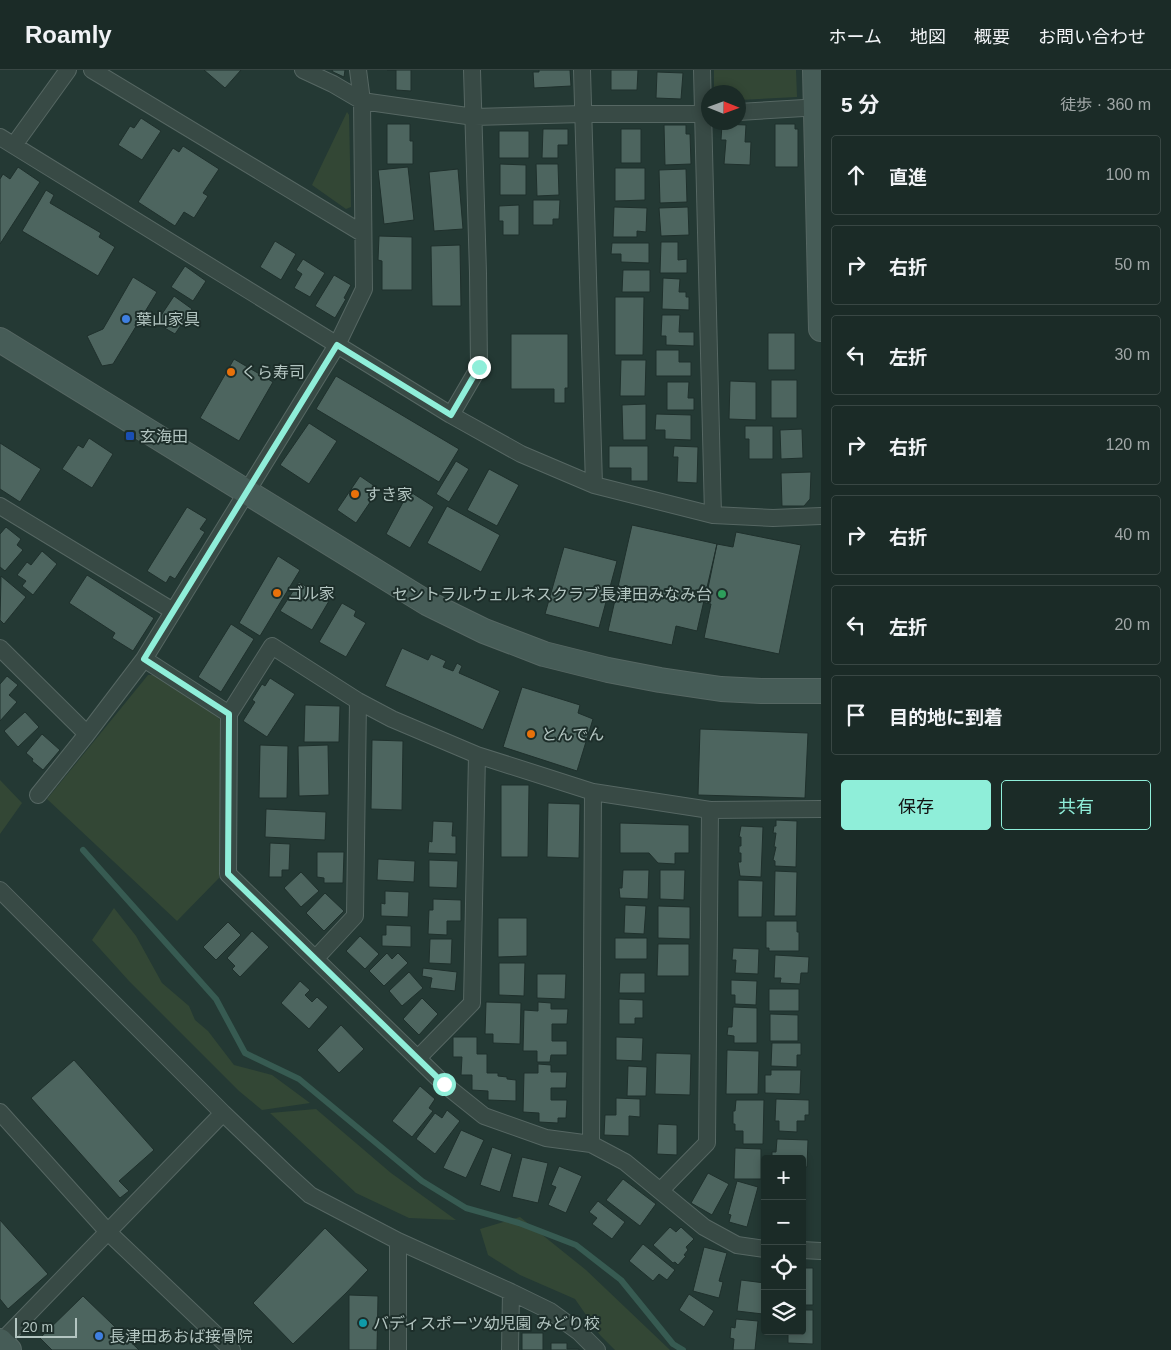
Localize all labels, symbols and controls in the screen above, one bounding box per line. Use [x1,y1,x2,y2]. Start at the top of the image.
text: Roamly [25,21,112,48]
text: ホーム [829,27,882,47]
text: 地図 [910,27,946,47]
text: 概要 [974,27,1010,47]
text: お問い合わせ [1038,27,1146,47]
north arrow [701,85,746,130]
text: 5 分 [841,93,880,116]
text: 徒歩 · 360 m [1060,96,1151,113]
icon: ahead [842,161,870,189]
text: 100 m [1106,166,1150,183]
text: 直進 [889,167,927,188]
icon: right [842,251,870,279]
text: 50 m [1114,256,1150,273]
text: 右折 [889,257,927,278]
place label: 葉山家具 [136,311,200,328]
marker: 葉山家具 [120,313,132,325]
icon: left [842,341,870,369]
text: 30 m [1114,346,1150,363]
text: 左折 [889,347,927,368]
route end [468,356,491,379]
place label: くら寿司 [241,364,305,381]
marker: くら寿司 [225,366,237,378]
place label: 玄海田 [140,428,188,445]
marker: 玄海田 [124,430,136,442]
icon: right [842,431,870,459]
text: 120 m [1106,436,1150,453]
text: 右折 [889,437,927,458]
place label: すき家 [365,486,413,503]
marker: すき家 [349,488,361,500]
icon: right [842,521,870,549]
text: 40 m [1114,526,1150,543]
text: 右折 [889,527,927,548]
place label: ゴル家 [287,585,335,602]
place label: セントラルウェルネスクラブ長津田みなみ台 [392,586,712,603]
marker: ゴル家 [271,587,283,599]
marker: セントラルウェルネスクラブ長津田みなみ台 [716,588,728,600]
icon: left [842,611,870,639]
text: 20 m [1114,616,1150,633]
text: 左折 [889,617,927,638]
icon: arrive [842,701,870,729]
text: 目的地に到着 [889,707,1003,728]
place label: とんでん [541,726,604,743]
marker: とんでん [525,728,537,740]
button: 保存 [841,780,991,830]
button: 共有 [1001,780,1151,830]
route start [433,1073,456,1096]
map controls [761,1155,806,1335]
button: + [761,1155,806,1200]
button: − [761,1200,806,1245]
button: locate [761,1245,806,1290]
button: layers [761,1290,806,1335]
scale bar [15,1315,78,1338]
place label: バディスポーツ幼児園 みどり校 [373,1315,600,1332]
marker: バディスポーツ幼児園 みどり校 [357,1317,369,1329]
text: 20 m [22,1319,53,1335]
place label: 長津田あおば接骨院 [109,1328,253,1345]
marker: 長津田あおば接骨院 [93,1330,105,1342]

